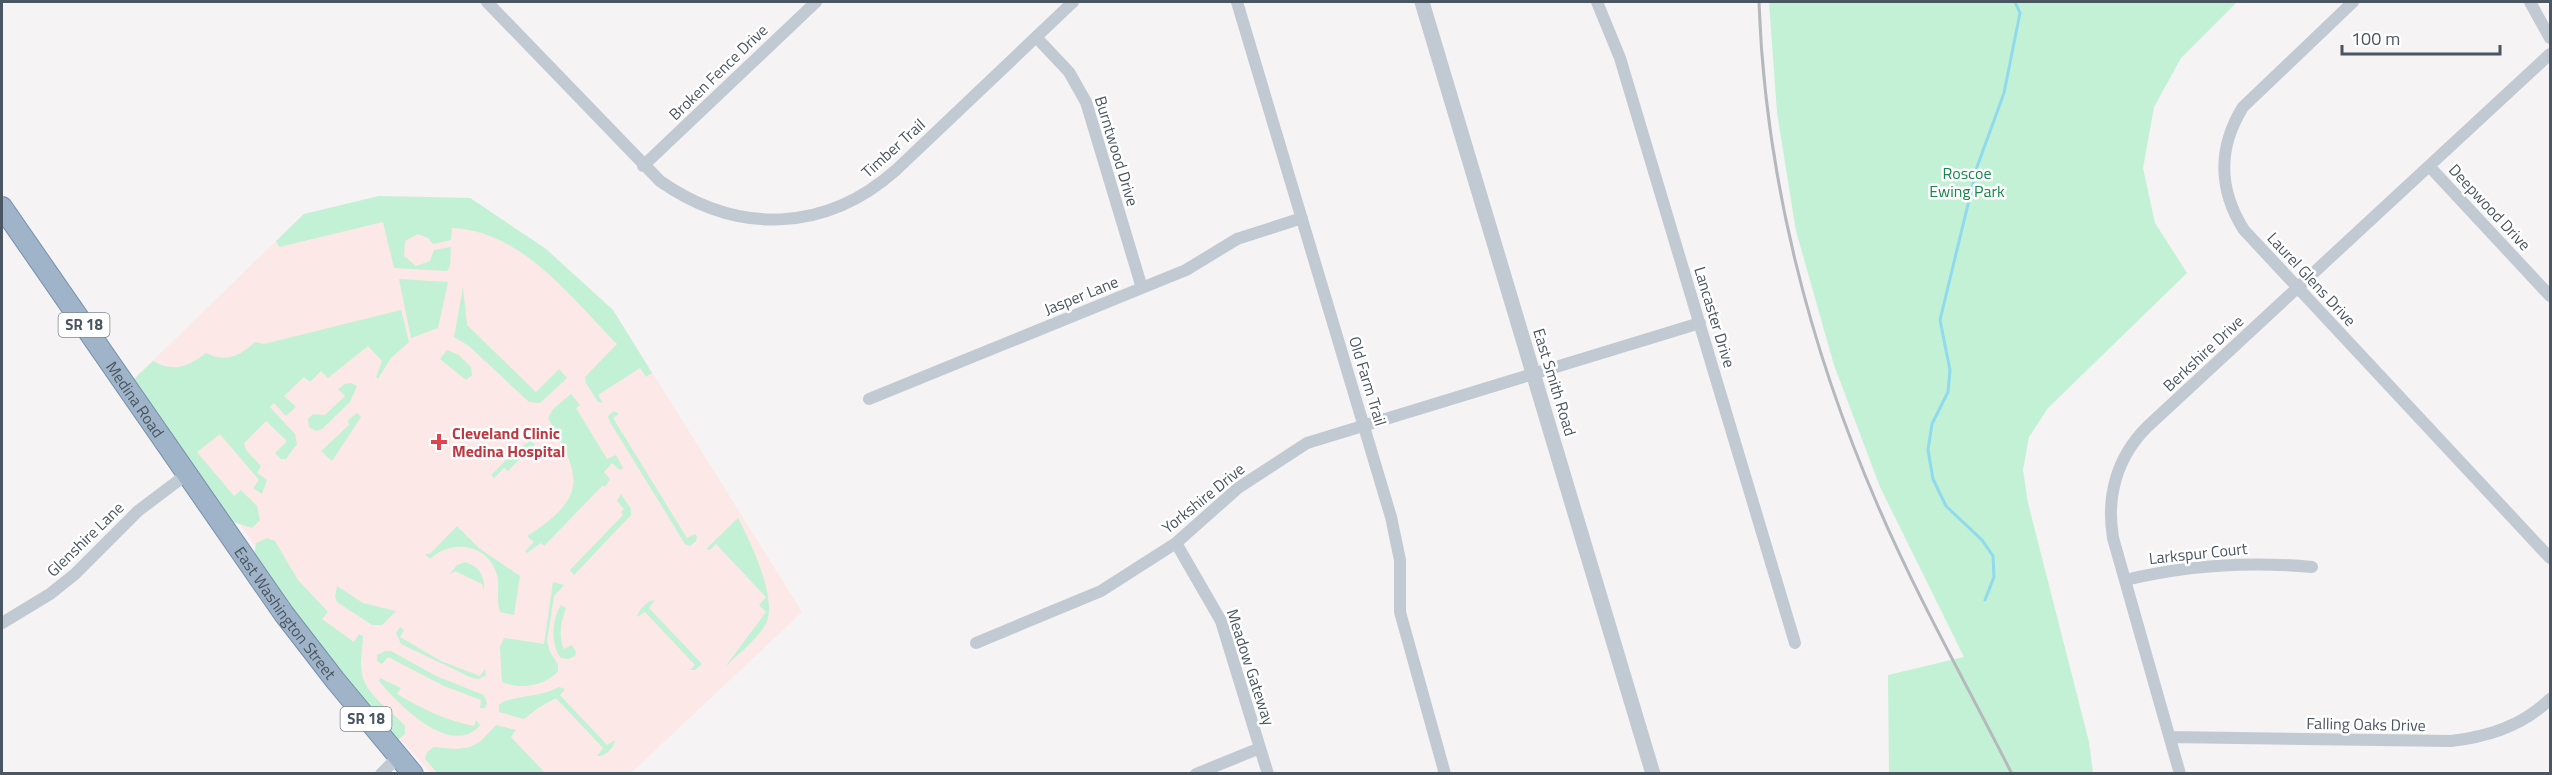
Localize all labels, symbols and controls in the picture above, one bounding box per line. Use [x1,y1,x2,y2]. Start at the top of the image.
street label: Broken Fence Drive [663,18,773,126]
scale bar [2342,18,2500,56]
text: 100 m [2351,25,2400,52]
street label: Burntwood Drive [1089,93,1145,209]
street label: Timber Trail [856,113,930,183]
street label: Deepwood Drive [2443,158,2537,256]
park label: Roscoe Ewing Park [1929,161,2005,203]
street label: Laurel Glens Drive [2262,227,2362,331]
street label: Lancaster Drive [1688,264,1742,370]
street label: Jasper Lane [1040,269,1122,321]
street label: Berkshire Drive [2157,309,2249,397]
road number: SR 18 [58,313,110,337]
street label: East Smith Road [1527,325,1583,439]
street label: Old Farm Trail [1343,333,1393,429]
street label: Medina Road [100,356,170,442]
place label: Cleveland Clinic Medina Hospital [452,421,565,463]
marker: Cleveland Clinic Medina Hospital [430,433,448,451]
street label: Yorkshire Drive [1156,457,1250,539]
street label: Glenshire Lane [41,496,129,582]
street label: Larkspur Court [2148,536,2249,570]
street label: East Washington Street [229,542,342,685]
street label: Meadow Gateway [1221,606,1281,729]
road number: SR 18 [340,707,392,731]
street label: Falling Oaks Drive [2306,711,2426,737]

